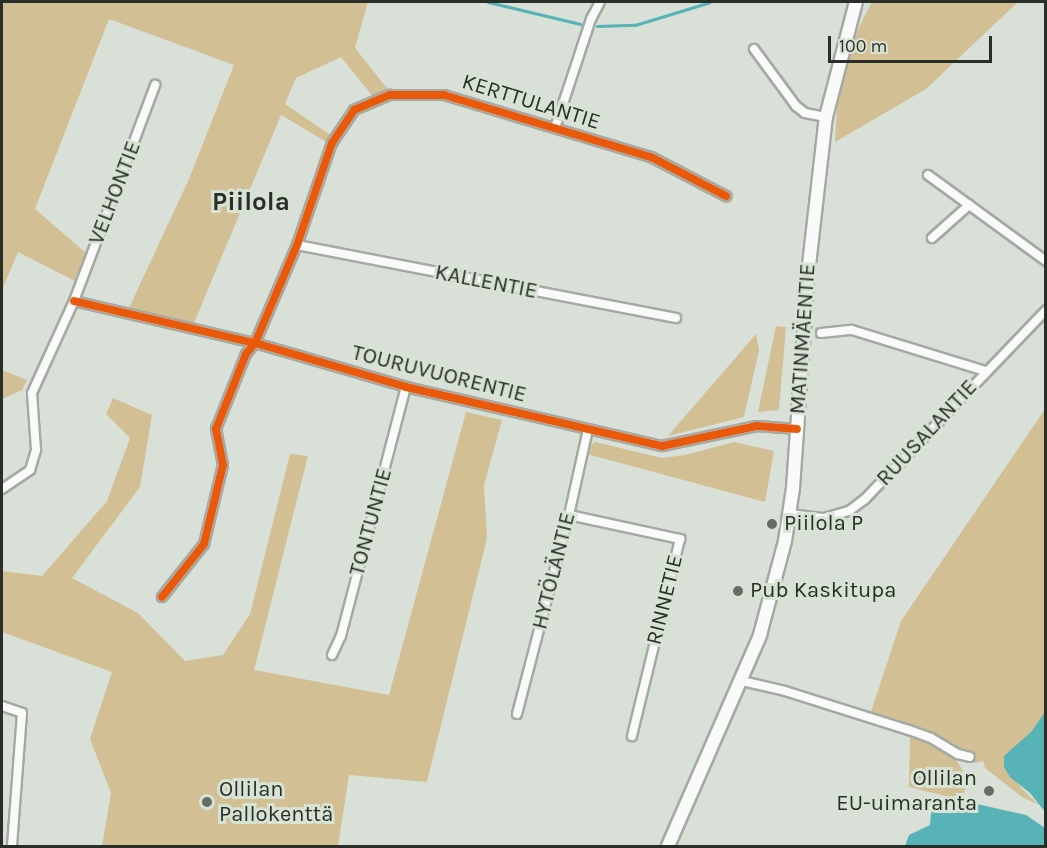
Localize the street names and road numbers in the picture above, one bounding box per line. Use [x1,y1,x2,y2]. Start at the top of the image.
street label: KERTTULANTIE [459,68,603,136]
street label: VELHONTIE [83,138,147,248]
street label: KALLENTIE [433,259,539,305]
street label: MATINMÄENTIE [785,263,821,415]
street label: TOURUVUORENTIE [349,340,529,408]
street label: RUUSALANTIE [871,374,983,492]
street label: TONTUNTIE [344,465,398,579]
street label: HYTÖLÄNTIE [527,510,581,632]
street label: RINNETIE [641,552,689,648]

